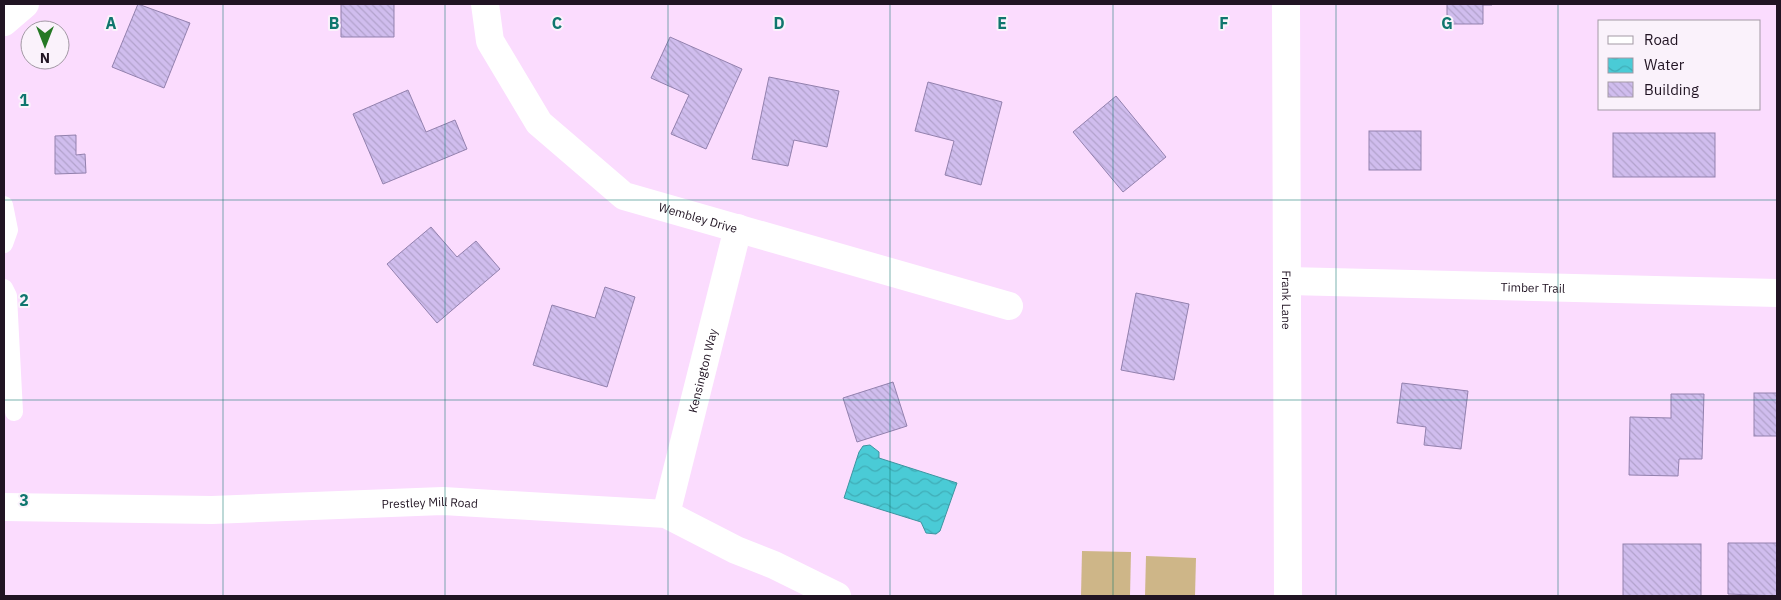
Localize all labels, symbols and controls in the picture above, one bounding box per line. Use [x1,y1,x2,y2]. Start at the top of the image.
text: A [106,13,117,33]
text: B [329,13,340,33]
text: C [552,13,562,33]
text: D [773,13,785,33]
text: E [997,13,1007,33]
text: F [1219,13,1229,33]
text: G [1441,13,1453,33]
north arrow [20,20,70,70]
legend [1598,20,1761,110]
text: Road [1644,30,1679,49]
text: N [40,49,50,67]
text: Water [1644,55,1685,74]
text: Building [1644,80,1699,99]
text: 1 [19,90,29,110]
street label: Wembley Drive [657,199,740,236]
street label: Frank Lane [1279,270,1295,330]
street label: Timber Trail [1500,279,1565,295]
text: 2 [19,290,29,310]
street label: Kensington Way [684,327,720,414]
text: 3 [19,490,29,510]
street label: Prestley Mill Road [381,493,478,511]

